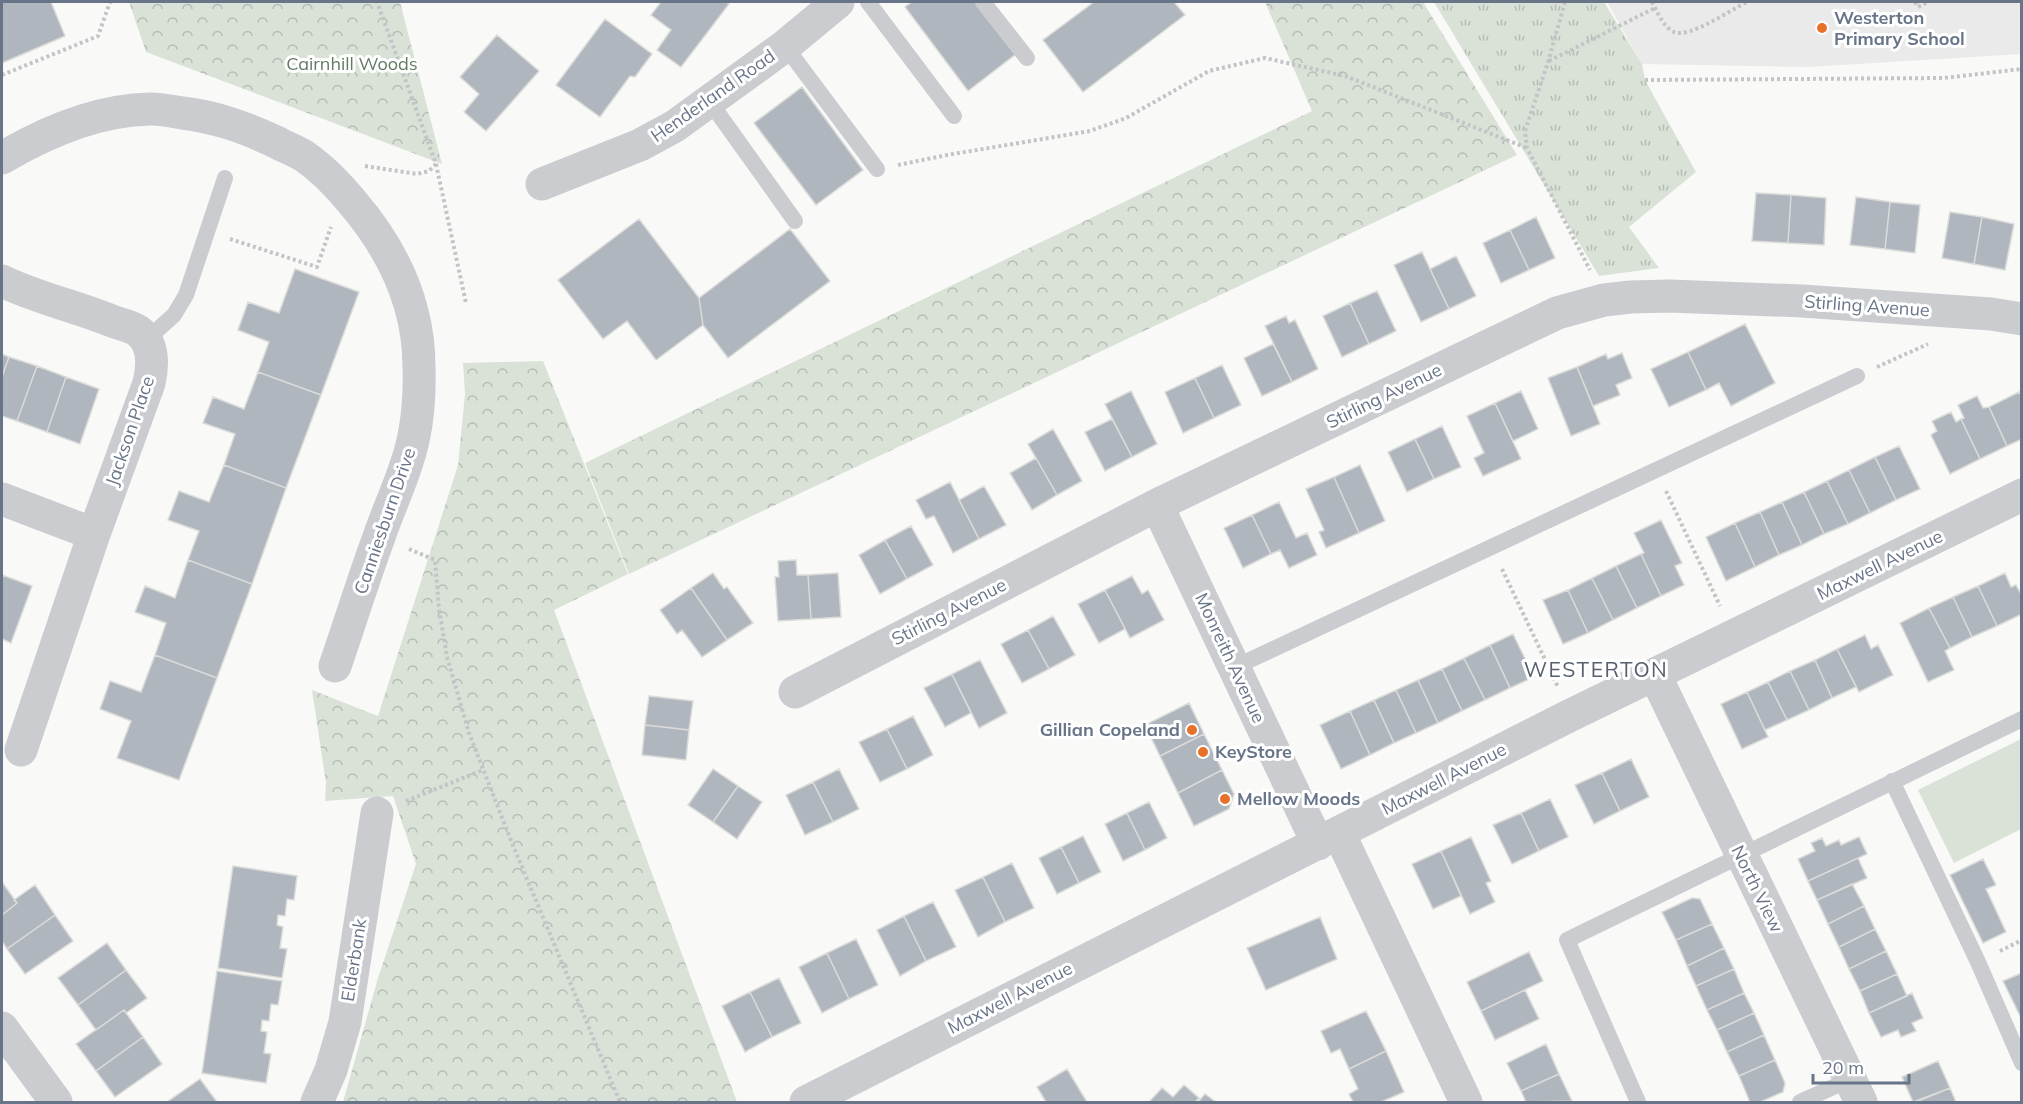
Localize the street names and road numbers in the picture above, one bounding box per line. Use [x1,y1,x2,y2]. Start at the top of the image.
street label: Henderland Road [646,44,779,147]
street label: Stirling Avenue [1804,290,1931,321]
street label: Stirling Avenue [1322,358,1445,433]
street label: Jackson Place [100,373,159,489]
street label: Canniesburn Drive [349,445,420,597]
street label: Maxwell Avenue [1813,524,1946,605]
street label: Stirling Avenue [888,573,1010,650]
street label: Monreith Avenue [1190,589,1271,727]
street label: Maxwell Avenue [1378,737,1510,820]
street label: North View [1726,841,1789,937]
street label: Elderbank [336,916,372,1003]
street label: Maxwell Avenue [944,956,1076,1039]

